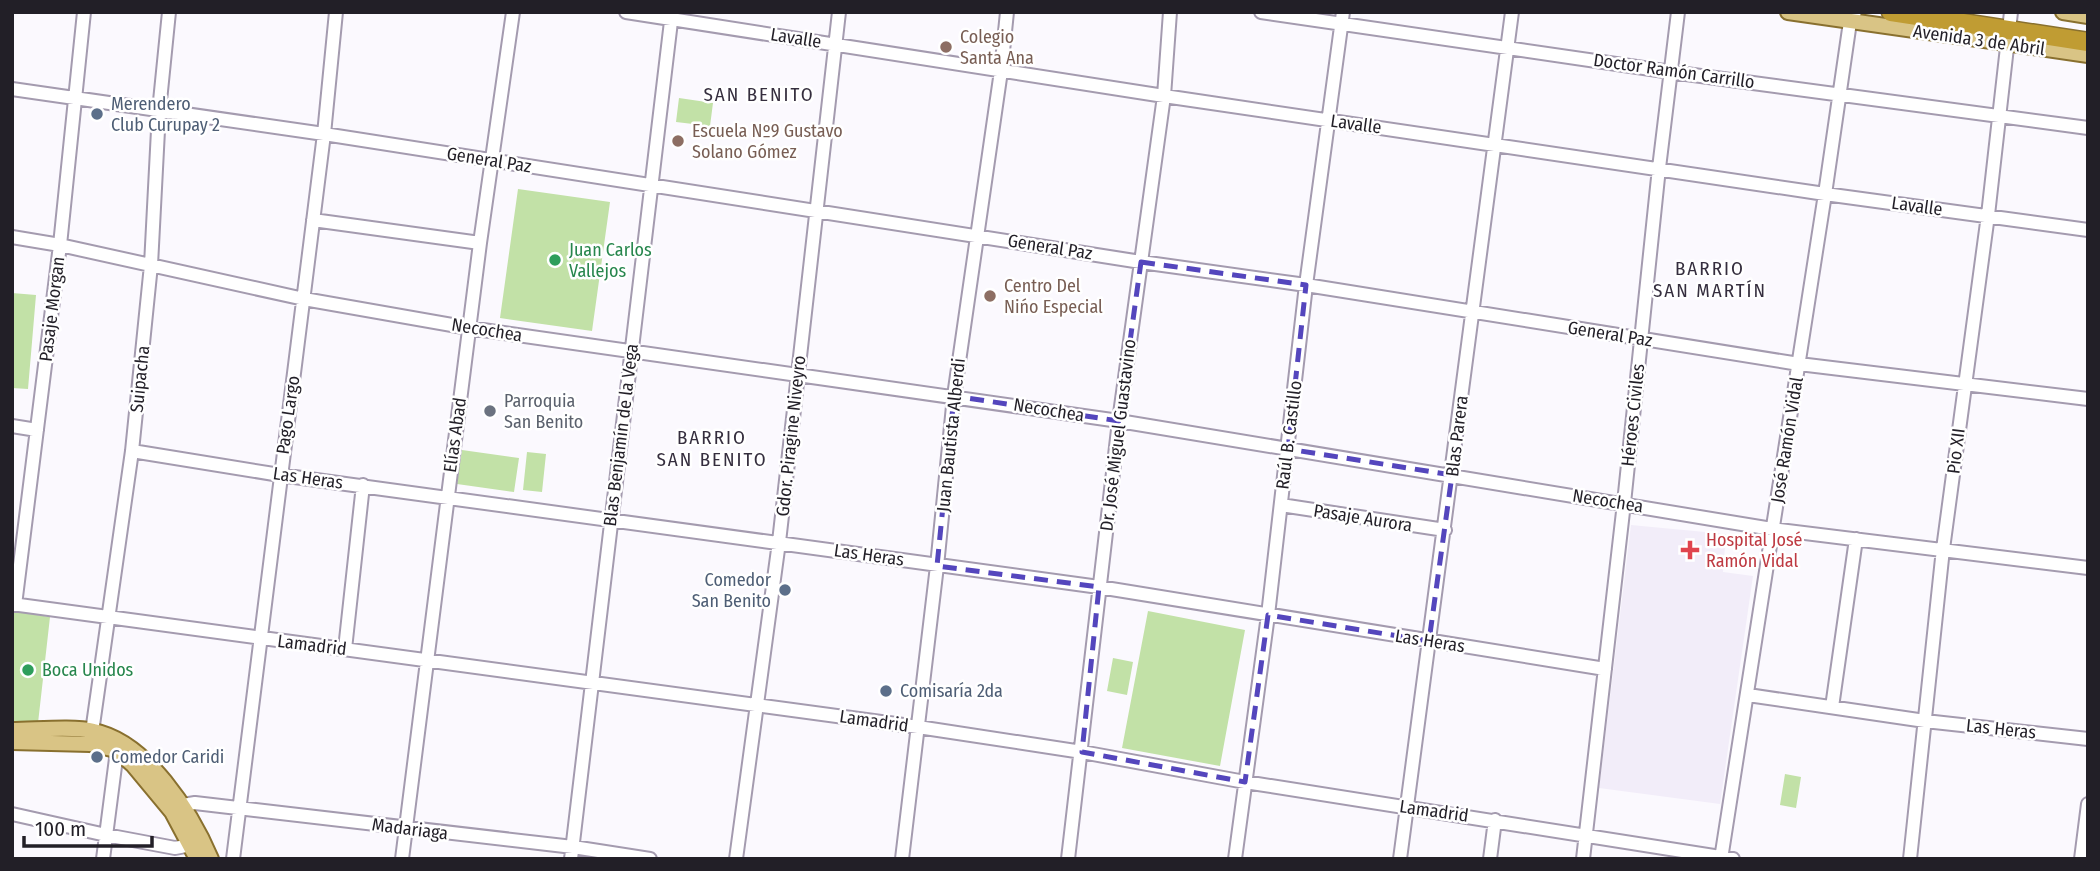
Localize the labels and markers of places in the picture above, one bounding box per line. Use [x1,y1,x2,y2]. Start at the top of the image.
place label: Colegio Santa Ana [960,26,1034,69]
marker: Colegio Santa Ana [938,39,954,55]
place label: Merendero Club Curupay 2 [111,93,220,136]
marker: Merendero Club Curupay 2 [89,106,105,122]
place label: Escuela Nº9 Gustavo Solano Gómez [692,120,843,163]
marker: Escuela Nº9 Gustavo Solano Gómez [670,133,686,149]
place label: Juan Carlos Vallejos [569,239,652,282]
marker: Juan Carlos Vallejos [547,252,563,268]
place label: Centro Del Nińo Especial [1004,275,1103,318]
marker: Centro Del Nińo Especial [982,288,998,304]
place label: Parroquia San Benito [504,390,583,433]
marker: Parroquia San Benito [482,403,498,419]
place label: Hospital José Ramón Vidal [1706,529,1803,572]
marker: Hospital José Ramón Vidal [1680,540,1700,560]
place label: Comedor San Benito [692,569,772,612]
marker: Comedor San Benito [777,582,793,598]
place label: Boca Unidos [42,659,134,681]
marker: Boca Unidos [20,662,36,678]
place label: Comisaría 2da [900,680,1003,702]
marker: Comisaría 2da [878,683,894,699]
place label: Comedor Caridi [111,746,224,768]
marker: Comedor Caridi [89,749,105,765]

